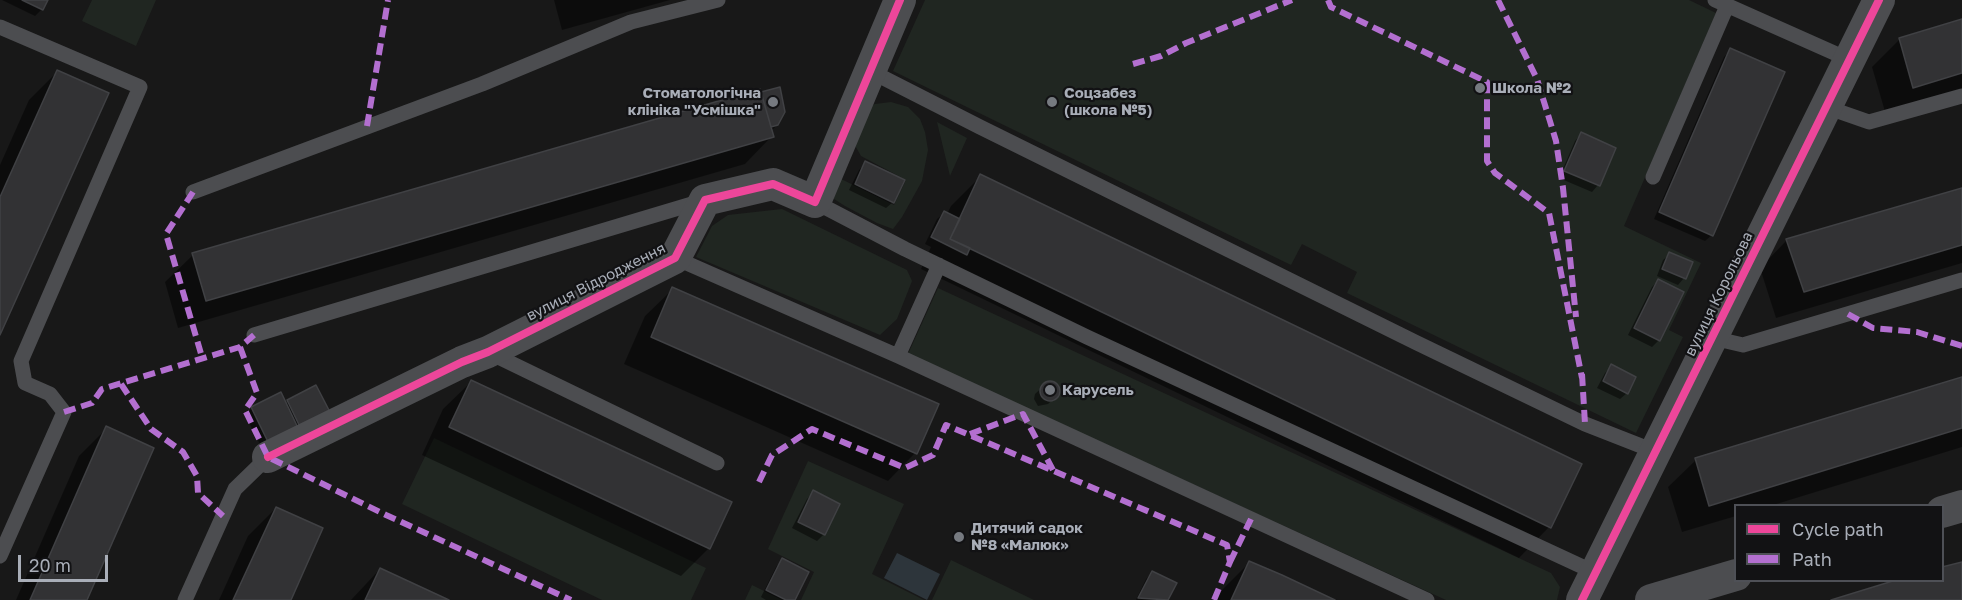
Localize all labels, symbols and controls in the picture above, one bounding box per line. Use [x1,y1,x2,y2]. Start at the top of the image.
place label: Школа №2 [1492,79,1571,97]
marker: Школа №2 [1473,81,1487,95]
place label: Стоматологічна клініка "Усмішка" [628,84,761,119]
place label: Соцзабез (школа №5) [1064,84,1152,119]
marker: Стоматологічна клініка "Усмішка" [766,95,780,109]
marker: Соцзабез (школа №5) [1045,95,1059,109]
street label: вулиця Корольова [1681,229,1757,359]
street label: вулиця Відродження [523,239,669,325]
place label: Карусель [1062,381,1134,399]
marker: Карусель [1043,383,1057,397]
legend [1734,504,1944,582]
text: Cycle path [1792,518,1884,540]
place label: Дитячий садок №8 «Малюк» [971,519,1083,554]
marker: Дитячий садок №8 «Малюк» [952,530,966,544]
scale bar [21,543,111,581]
text: Path [1792,548,1832,570]
text: 20 m [29,554,71,576]

